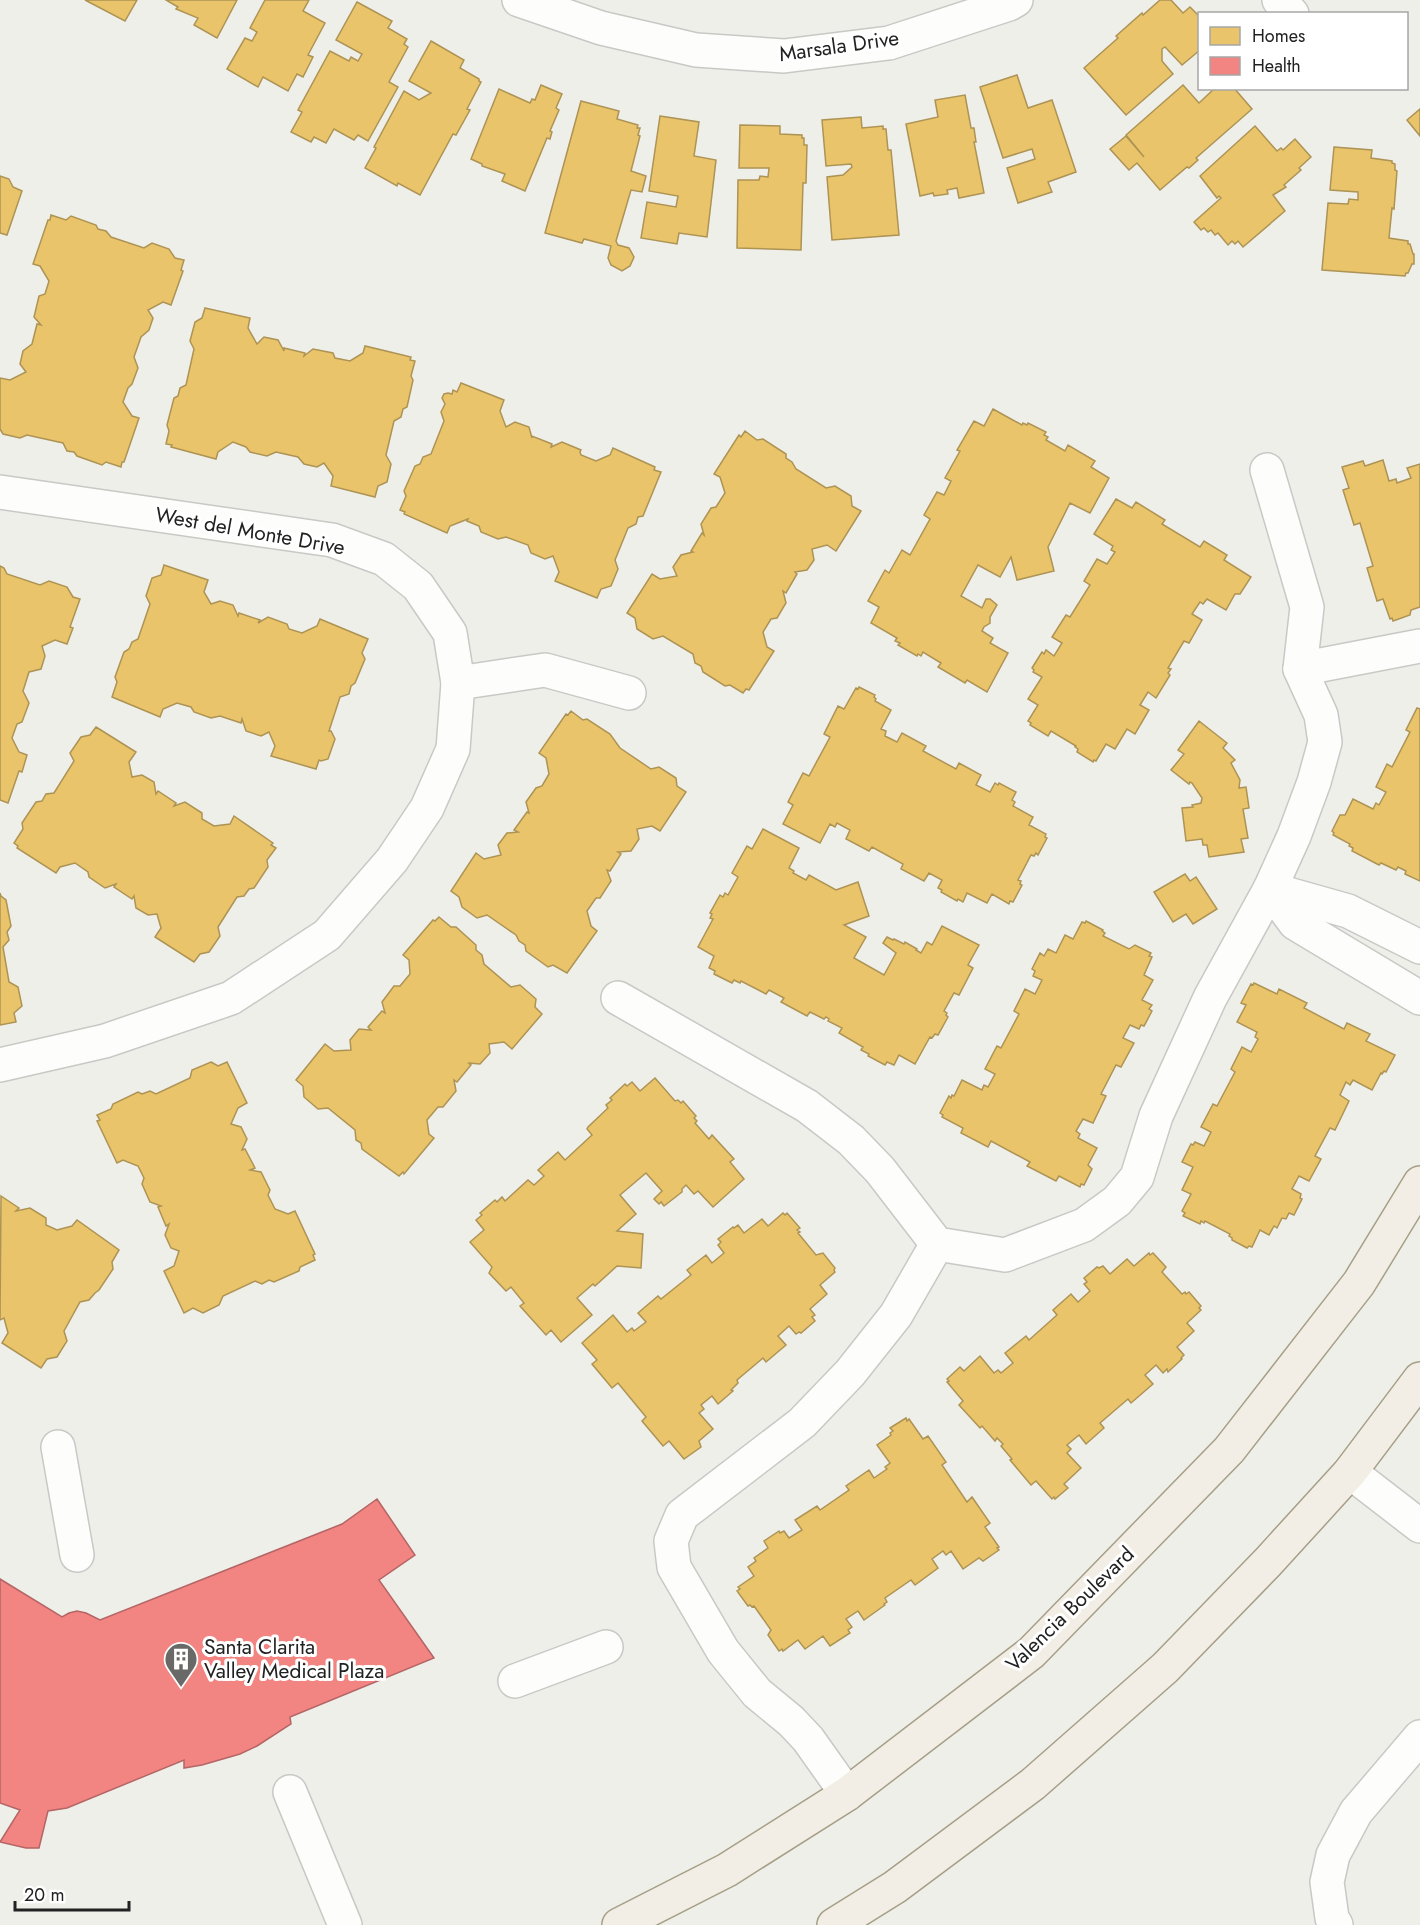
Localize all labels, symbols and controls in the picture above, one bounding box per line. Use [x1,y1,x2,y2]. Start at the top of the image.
legend [1198,12,1408,90]
street label: Marsala Drive [777,23,901,69]
text: Homes [1252,23,1305,49]
text: Health [1252,53,1301,79]
street label: West del Monte Drive [153,500,347,562]
street label: Valencia Boulevard [999,1540,1141,1678]
place label: Santa Clarita Valley Medical Plaza [204,1632,384,1686]
building icon: Santa Clarita Valley Medical Plaza [163,1641,199,1688]
scale bar [15,1874,129,1912]
text: 20 m [24,1882,64,1908]

